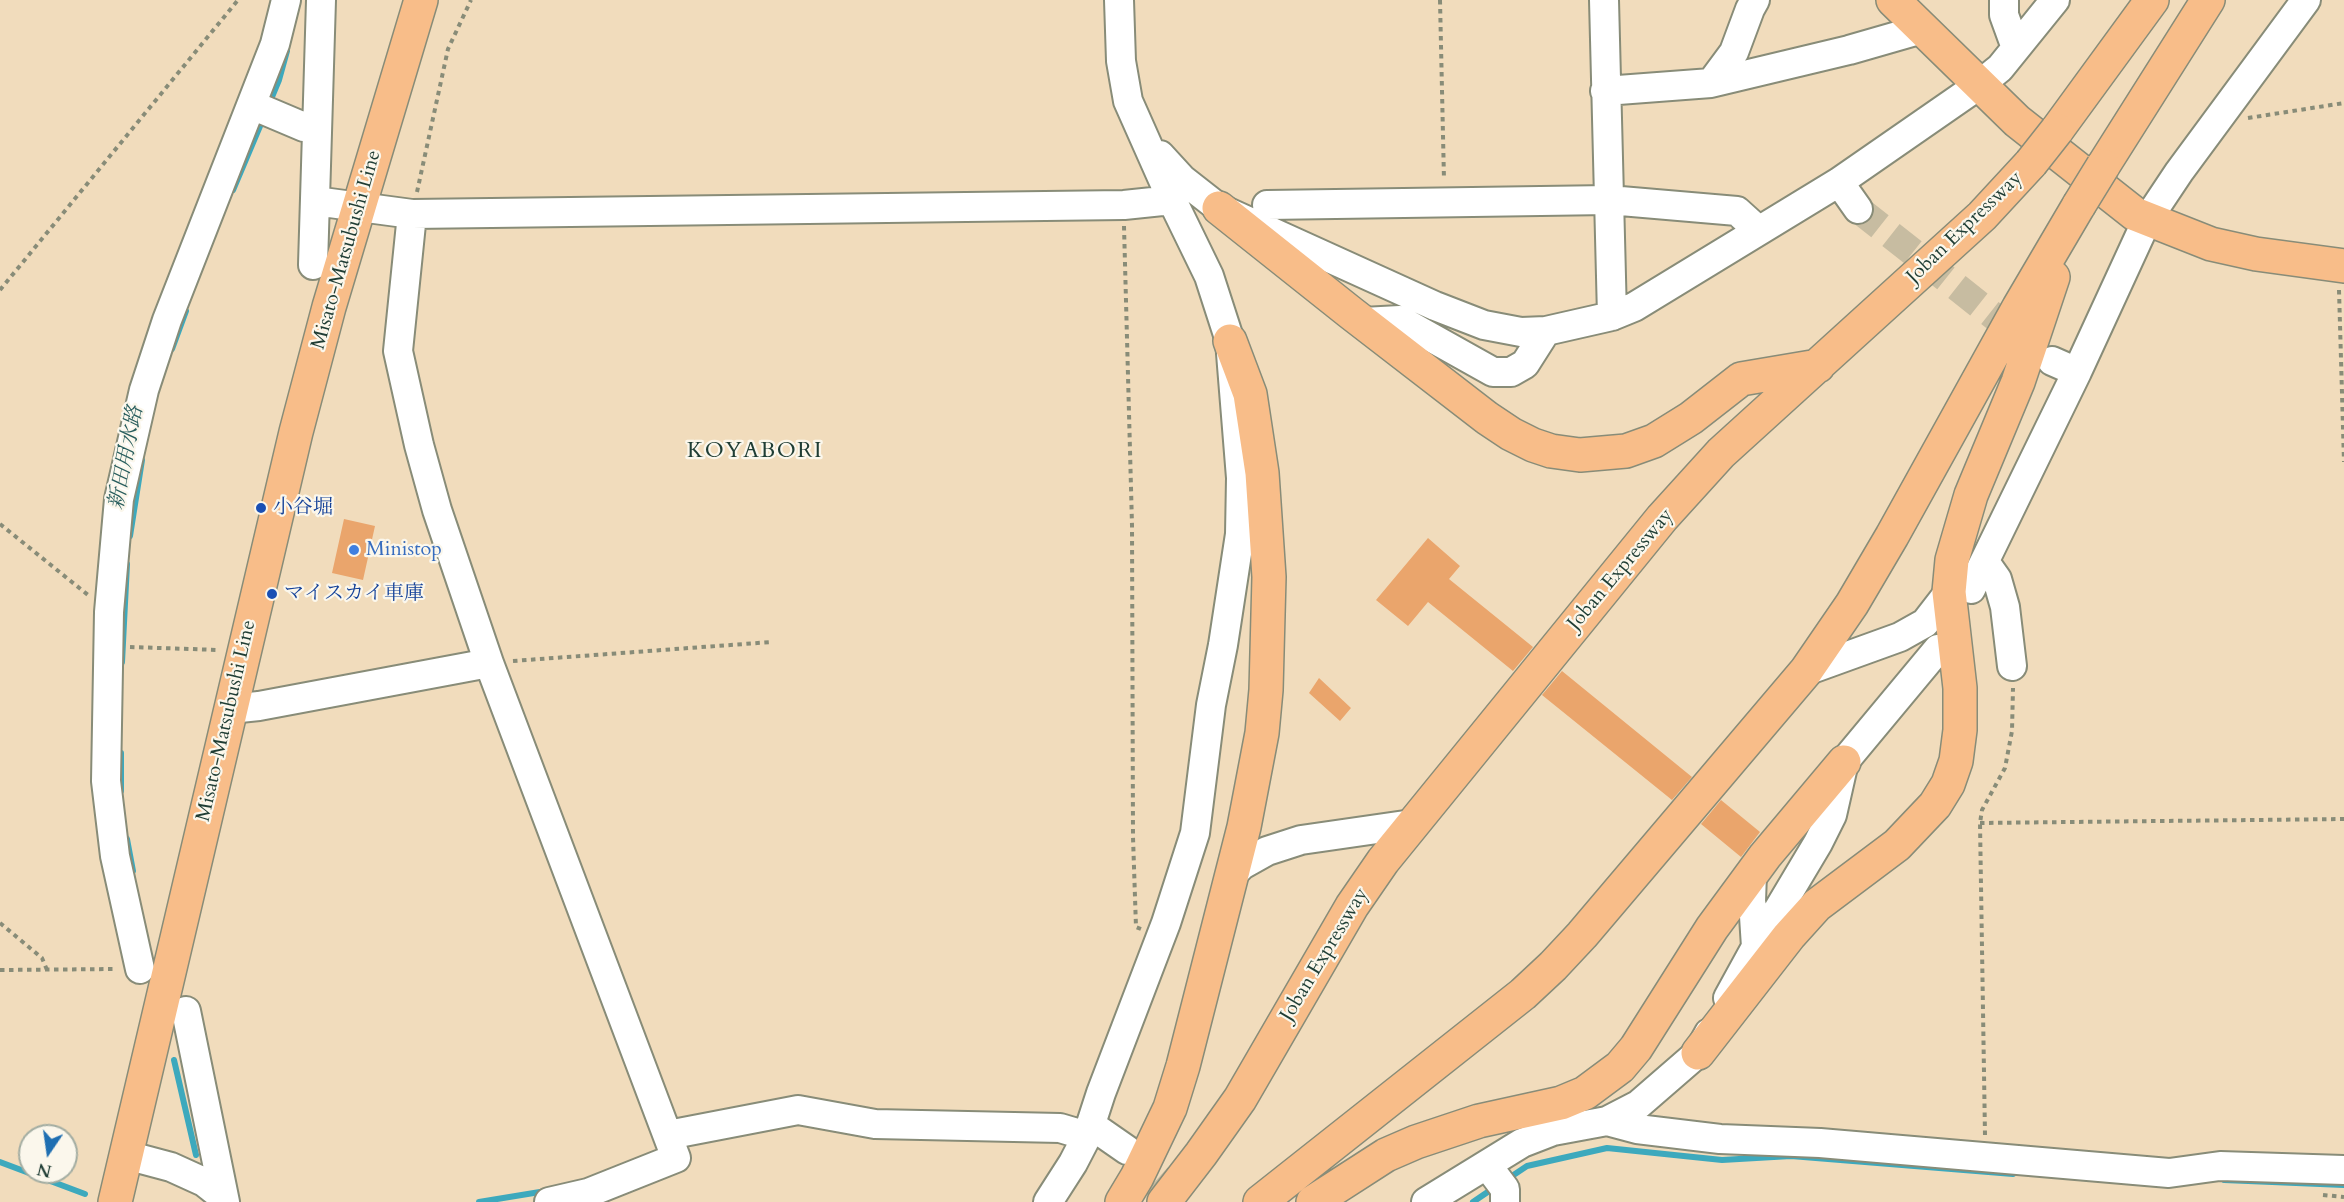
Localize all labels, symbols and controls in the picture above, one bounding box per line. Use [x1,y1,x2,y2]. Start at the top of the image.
street label: Misato-Matsubushi Line [307,148,387,352]
street label: Joban Expressway [1902,167,2028,289]
water label: 新田用水路 [105,404,149,512]
district label: KOYABORI [687,439,823,465]
place label: 小谷堀 [273,496,333,520]
marker: 小谷堀 [254,501,268,515]
street label: Joban Expressway [1563,504,1679,636]
place label: Ministop [366,538,442,562]
marker: Ministop [347,543,361,557]
place label: マイスカイ車庫 [284,582,424,606]
marker: マイスカイ車庫 [265,587,279,601]
street label: Misato-Matsubushi Line [192,618,262,824]
street label: Joban Expressway [1276,884,1374,1026]
north arrow [18,1124,78,1184]
text: N [35,1157,54,1182]

